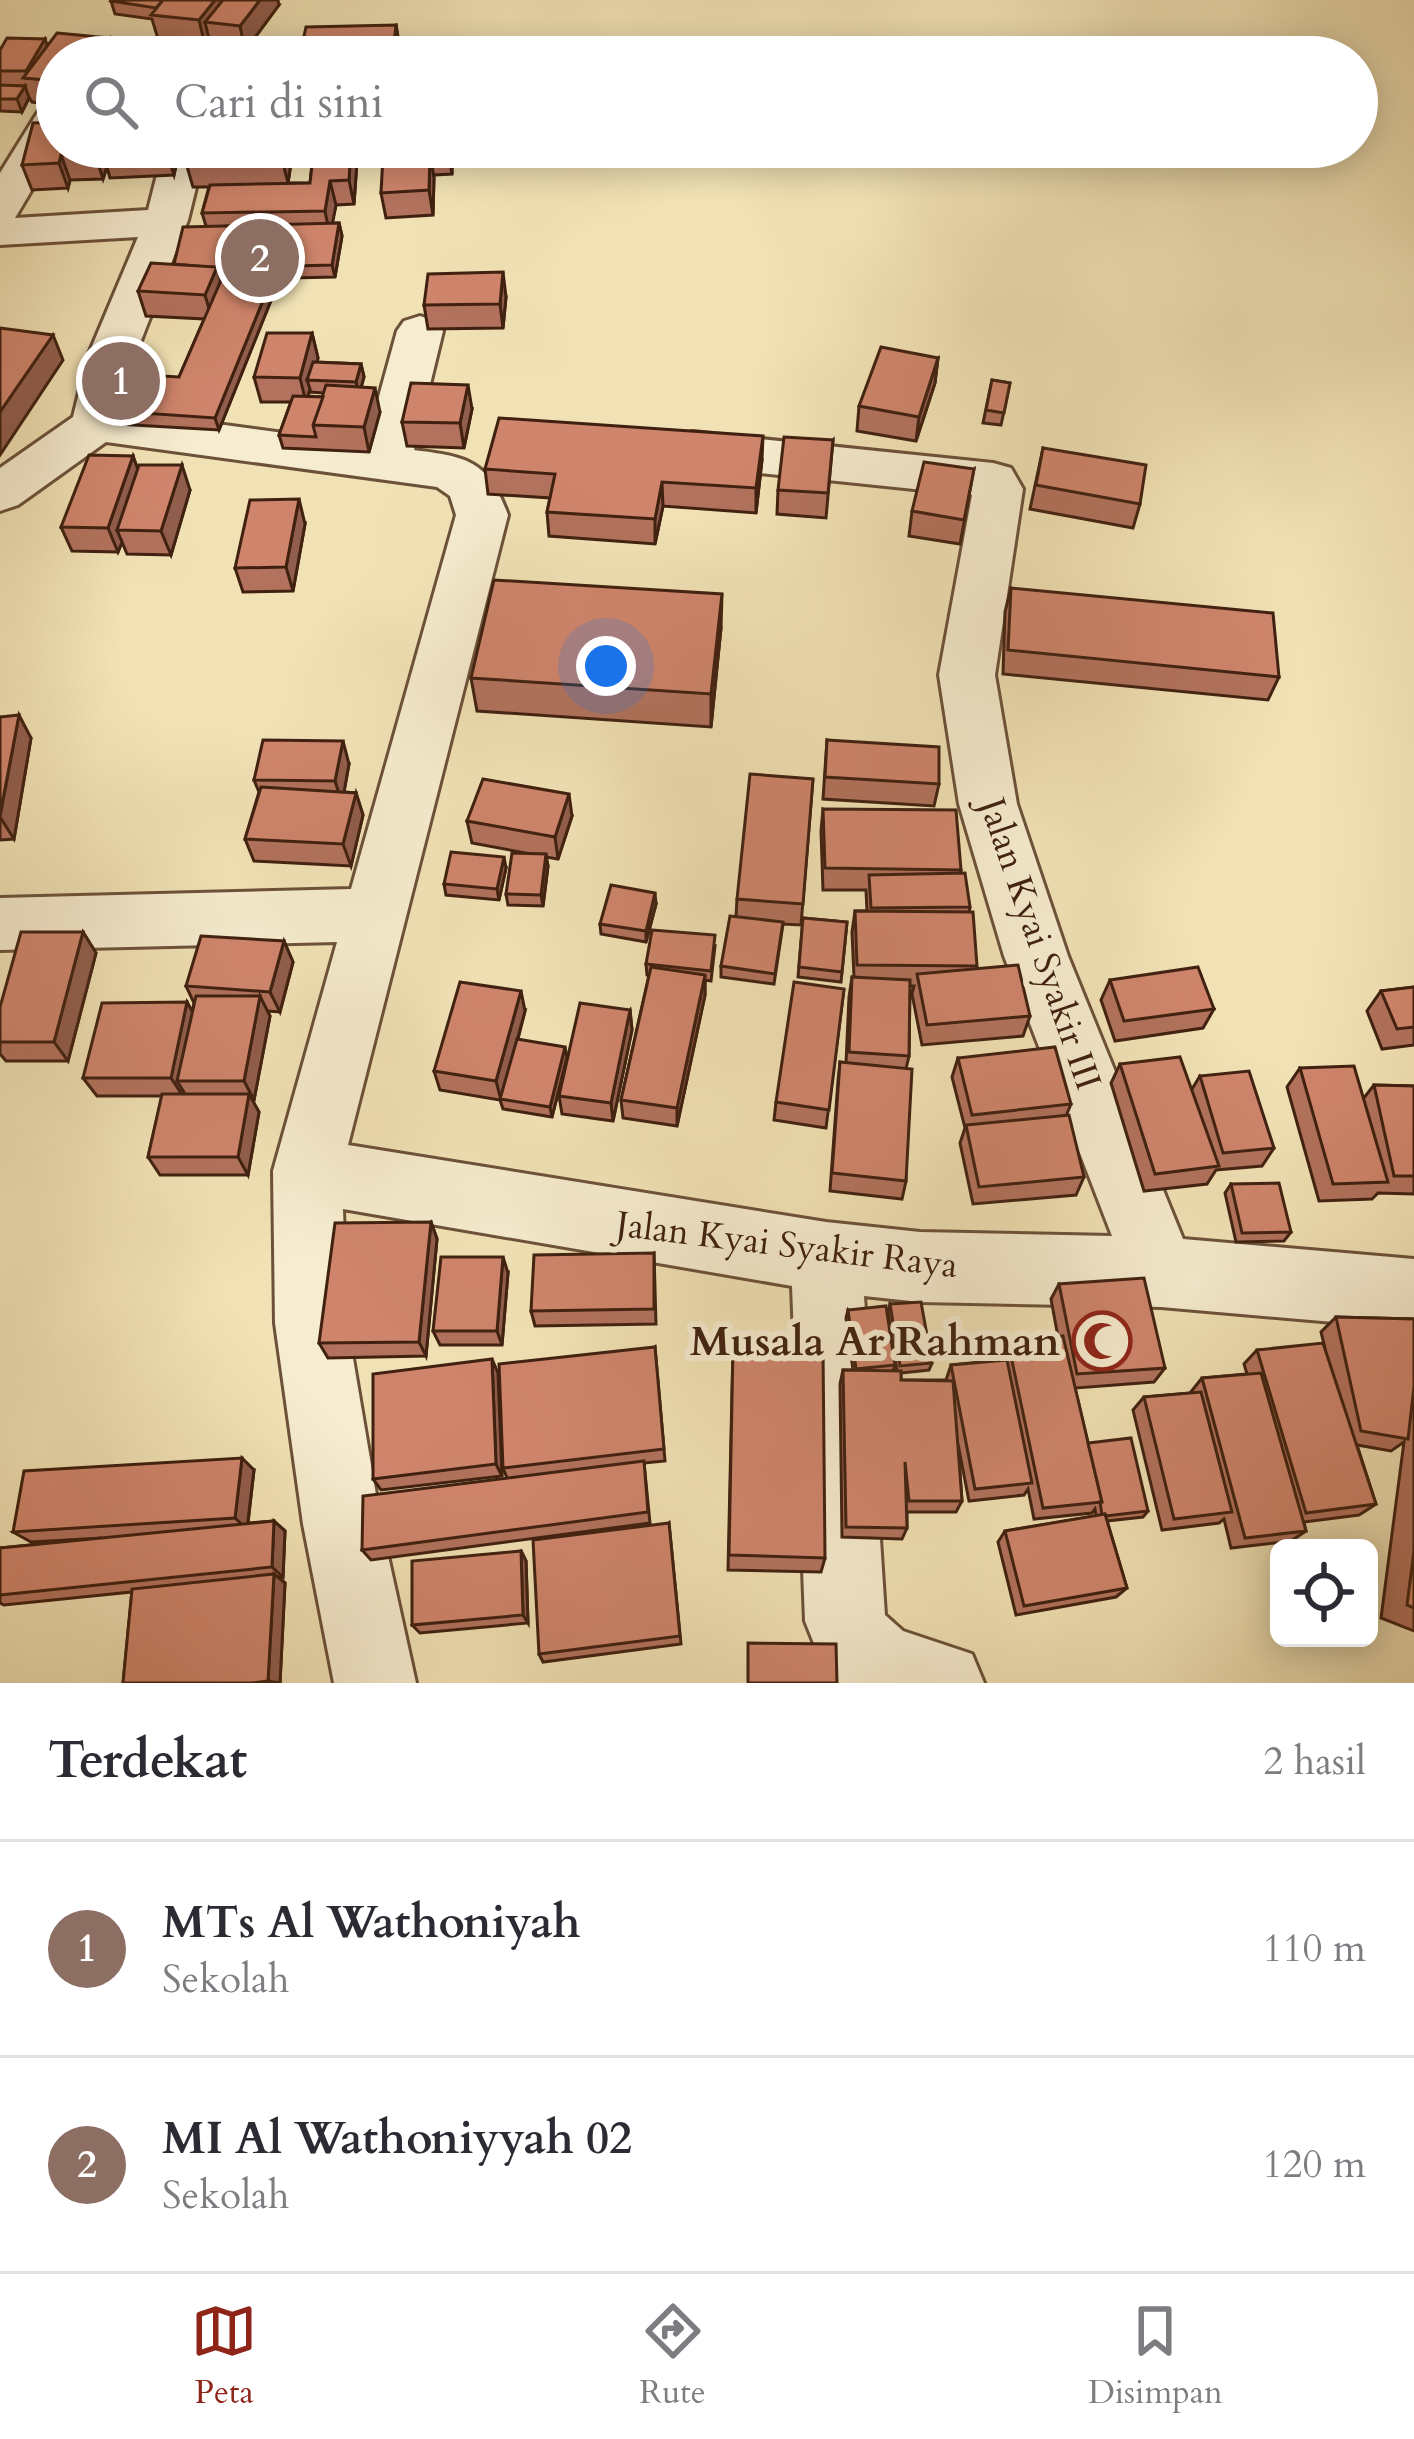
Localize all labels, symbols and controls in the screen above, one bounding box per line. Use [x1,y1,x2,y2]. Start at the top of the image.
search box [36,36,1378,168]
icon: search [78,69,144,135]
text: Cari di sini [174,72,384,133]
pin: 2 [221,213,299,303]
pin: 1 [82,336,160,426]
your location [576,636,636,696]
street label: Jalan Kyai Syakir III [965,787,1113,1096]
street label: Jalan Kyai Syakir Raya [609,1199,961,1290]
mosque icon: Musala Ar Rahman [1071,1310,1133,1372]
place label: Musala Ar Rahman [690,1313,1060,1370]
map controls [1270,1539,1378,1647]
button: locate [1270,1539,1378,1647]
text: Terdekat [48,1726,247,1796]
text: 2 hasil [1263,1735,1366,1788]
text: MTs Al Wathoniyah [162,1892,581,1953]
text: 1 [77,1922,97,1975]
text: 110 m [1263,1922,1366,1975]
text: Sekolah [162,1953,289,2006]
text: MI Al Wathoniyyah 02 [162,2108,632,2169]
text: 2 [77,2138,97,2191]
text: 120 m [1263,2138,1366,2191]
text: Sekolah [162,2169,289,2222]
tab: Peta [191,2298,257,2415]
tab: Rute [639,2298,706,2415]
tab: Disimpan [1088,2298,1223,2415]

